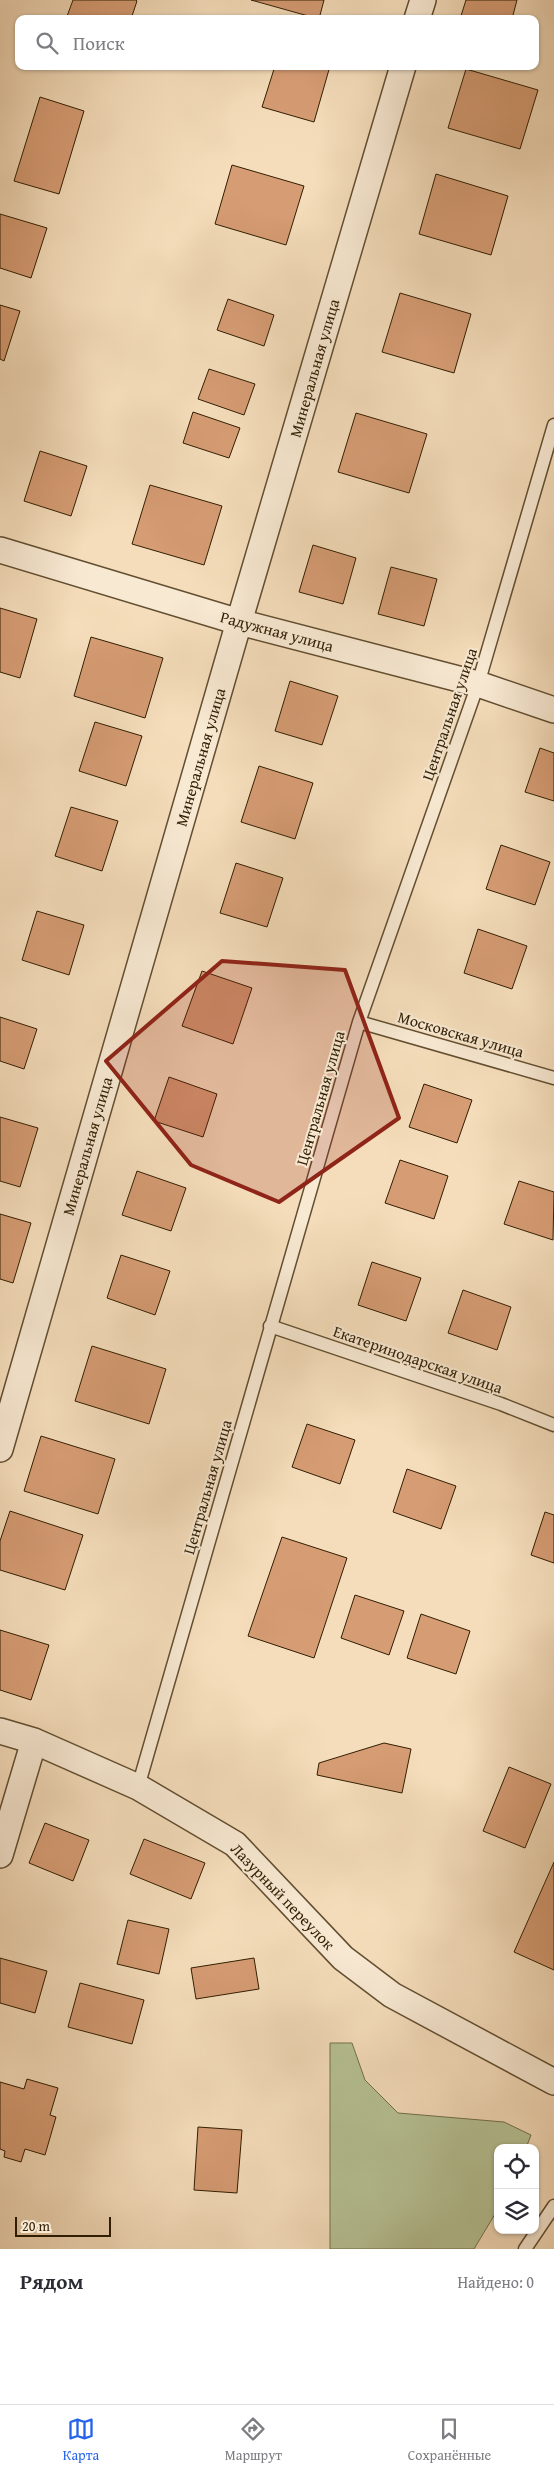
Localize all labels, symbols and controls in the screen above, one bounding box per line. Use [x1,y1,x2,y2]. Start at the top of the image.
search box [15,15,539,70]
icon: search [33,29,61,57]
text: Поиск [73,29,125,57]
street label: Минеральная улица [283,296,345,440]
street label: Радужная улица [218,604,337,658]
street label: Центральная улица [415,644,483,784]
street label: Минеральная улица [169,685,231,829]
street label: Московская улица [395,1005,527,1064]
street label: Центральная улица [289,1027,351,1168]
street label: Минеральная улица [56,1074,118,1218]
street label: Екатеринодарская улица [330,1319,506,1399]
street label: Центральная улица [176,1416,238,1557]
street label: Лазурный переулок [225,1837,341,1956]
map controls [494,2144,539,2234]
button: locate [494,2144,539,2189]
button: layers [494,2189,539,2234]
scale bar [15,2214,111,2237]
text: 20 m [22,2216,50,2236]
text: Рядом [20,2266,83,2297]
text: Найдено: 0 [457,2270,534,2294]
tab: Карта [63,2415,99,2465]
tab: Маршрут [225,2415,282,2465]
tab: Сохранённые [408,2415,491,2465]

